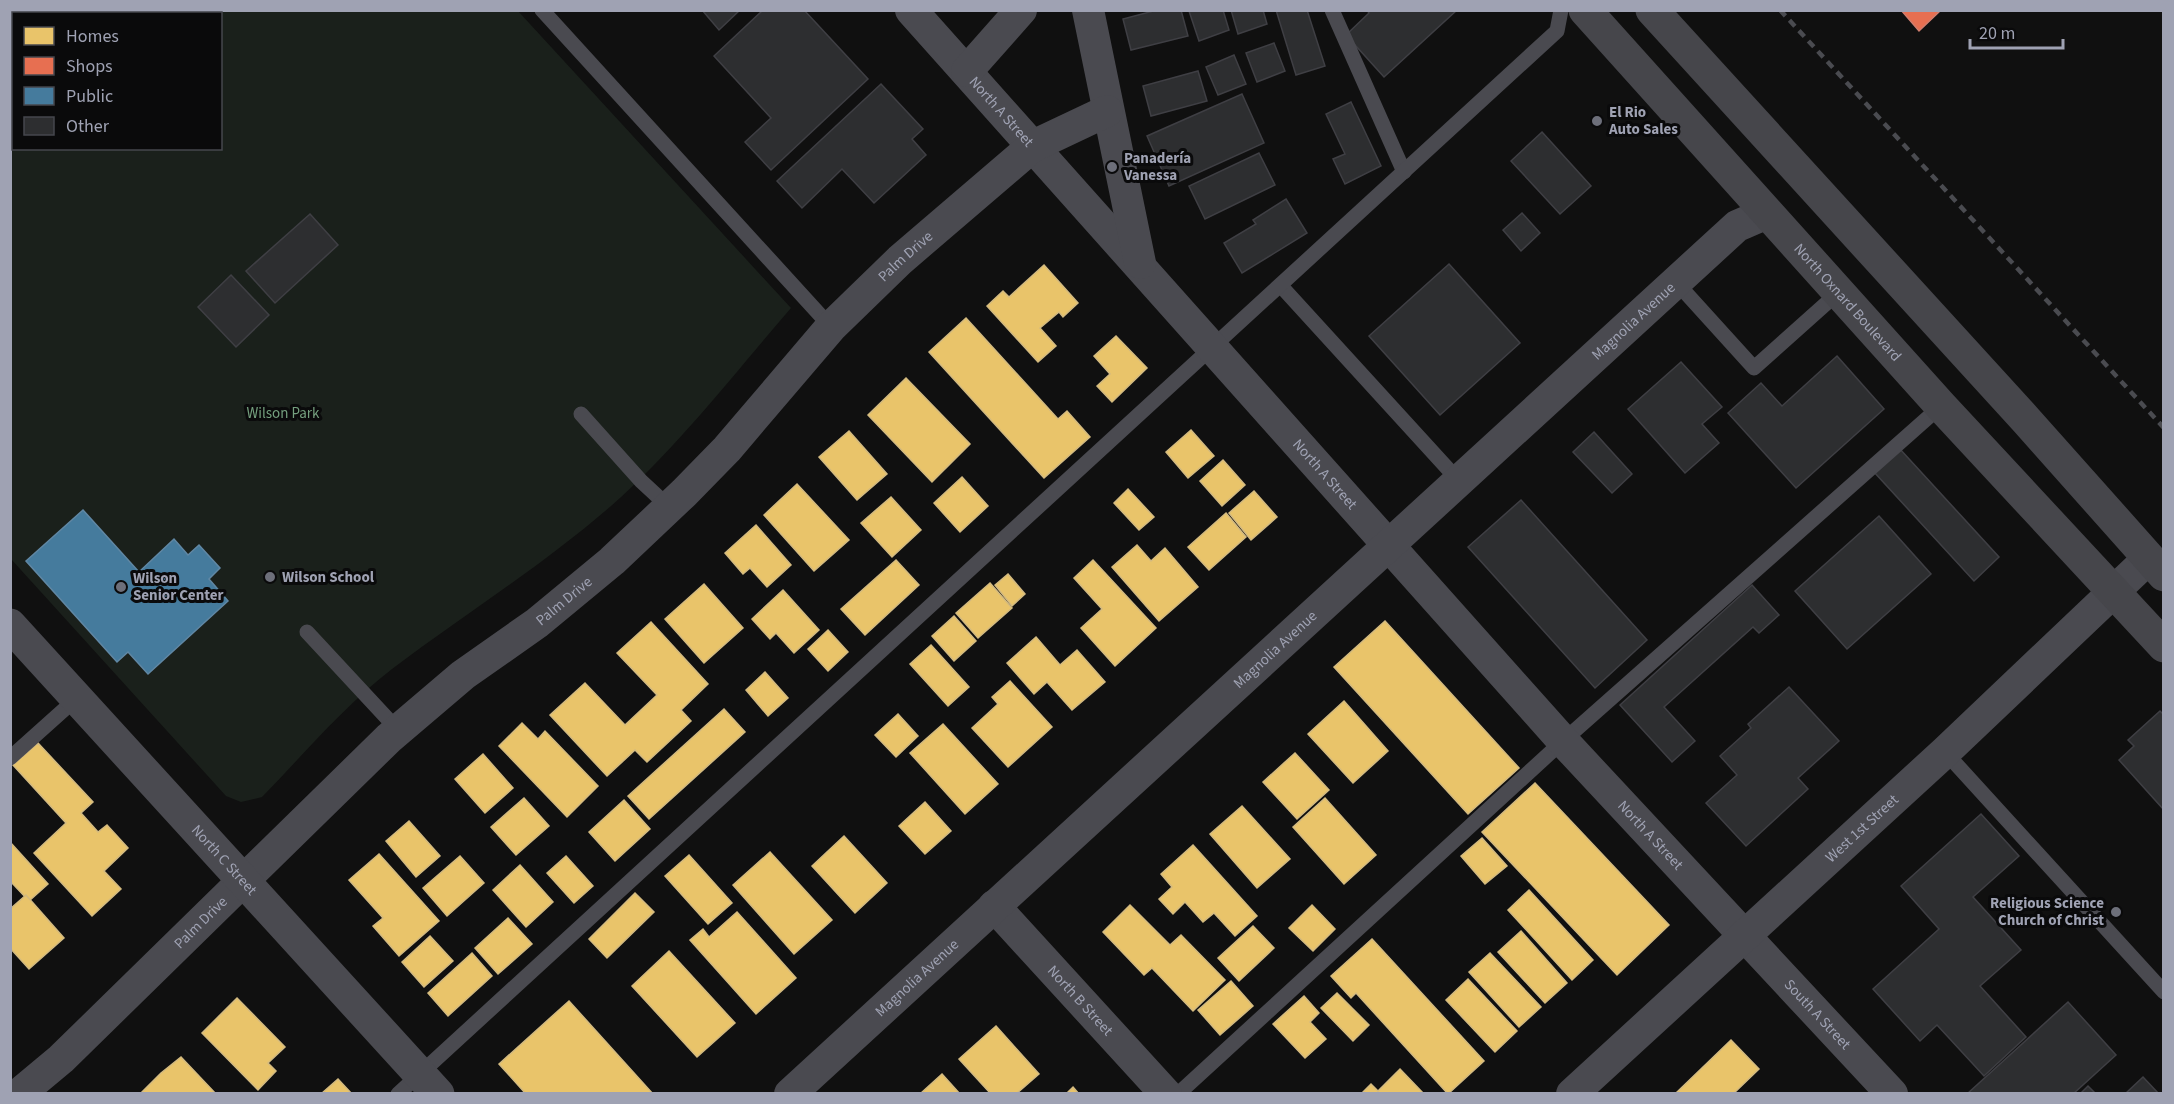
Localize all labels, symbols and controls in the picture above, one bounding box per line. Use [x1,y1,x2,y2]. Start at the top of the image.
legend [12,12,222,150]
scale bar [1970,12,2063,50]
text: 20 m [1979,21,2015,46]
text: Homes [66,24,119,49]
text: Shops [66,54,113,79]
street label: North A Street [964,72,1039,151]
text: Public [66,84,113,109]
place label: El Rio Auto Sales [1608,102,1678,140]
text: Other [66,114,110,139]
marker: El Rio Auto Sales [1590,114,1604,128]
place label: Panadería Vanessa [1123,148,1191,186]
marker: Panadería Vanessa [1105,160,1119,174]
street label: Palm Drive [873,226,937,287]
street label: North Oxnard Boulevard [1789,239,1906,366]
street label: Magnolia Avenue [1587,277,1680,365]
park label: Wilson Park [247,403,320,424]
street label: North A Street [1288,434,1362,514]
place label: Wilson School [282,567,375,588]
place label: Wilson Senior Center [133,568,223,606]
marker: Wilson School [263,570,277,584]
street label: Palm Drive [531,571,596,630]
marker: Wilson Senior Center [114,580,128,594]
street label: Magnolia Avenue [1229,606,1322,693]
street label: West 1st Street [1820,789,1903,867]
street label: North A Street [1613,796,1688,874]
street label: North C Street [187,820,262,900]
street label: Palm Drive [169,891,232,953]
place label: Religious Science Church of Christ [1990,893,2104,931]
marker: Religious Science Church of Christ [2109,905,2123,919]
street label: Magnolia Avenue [870,934,963,1022]
street label: North B Street [1043,961,1118,1040]
street label: South A Street [1779,974,1856,1054]

